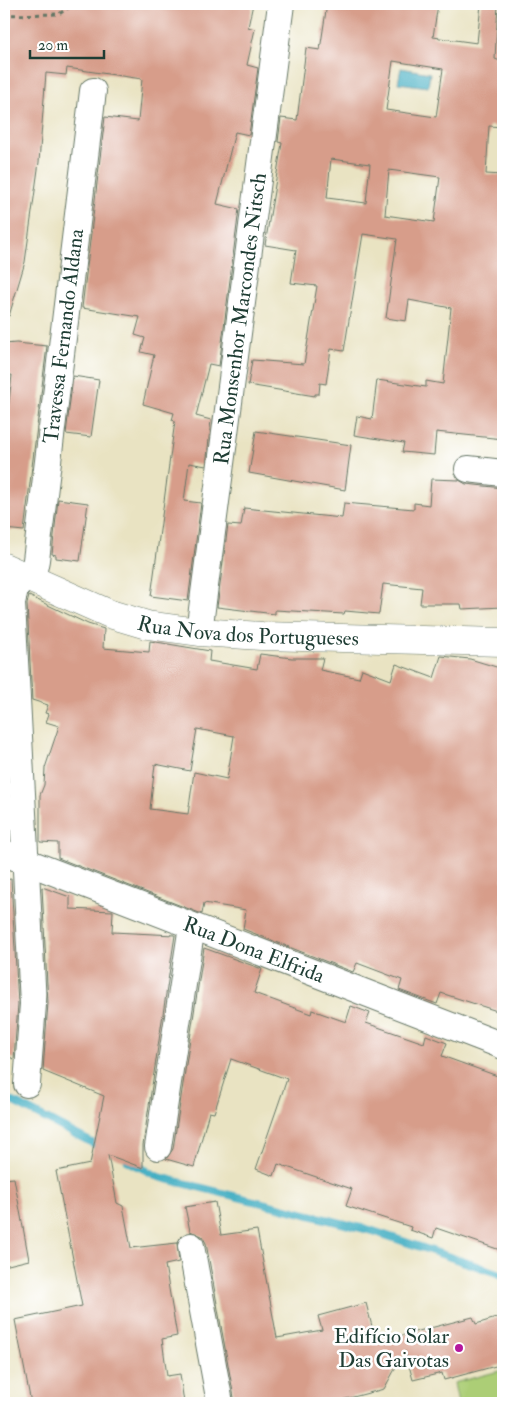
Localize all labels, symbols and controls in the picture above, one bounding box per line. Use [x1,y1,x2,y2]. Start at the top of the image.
scale bar [30,28,104,60]
text: 20 m [38,36,68,55]
street label: Rua Monsenhor Marcondes Nitsch [207,171,272,466]
street label: Travessa Fernando Aldana [37,227,90,445]
street label: Rua Nova dos Portugueses [134,609,359,652]
street label: Rua Dona Elfrida [179,910,329,989]
place label: Edifício Solar Das Gaivotas [334,1323,449,1374]
marker: Edifício Solar Das Gaivotas [453,1342,465,1354]

